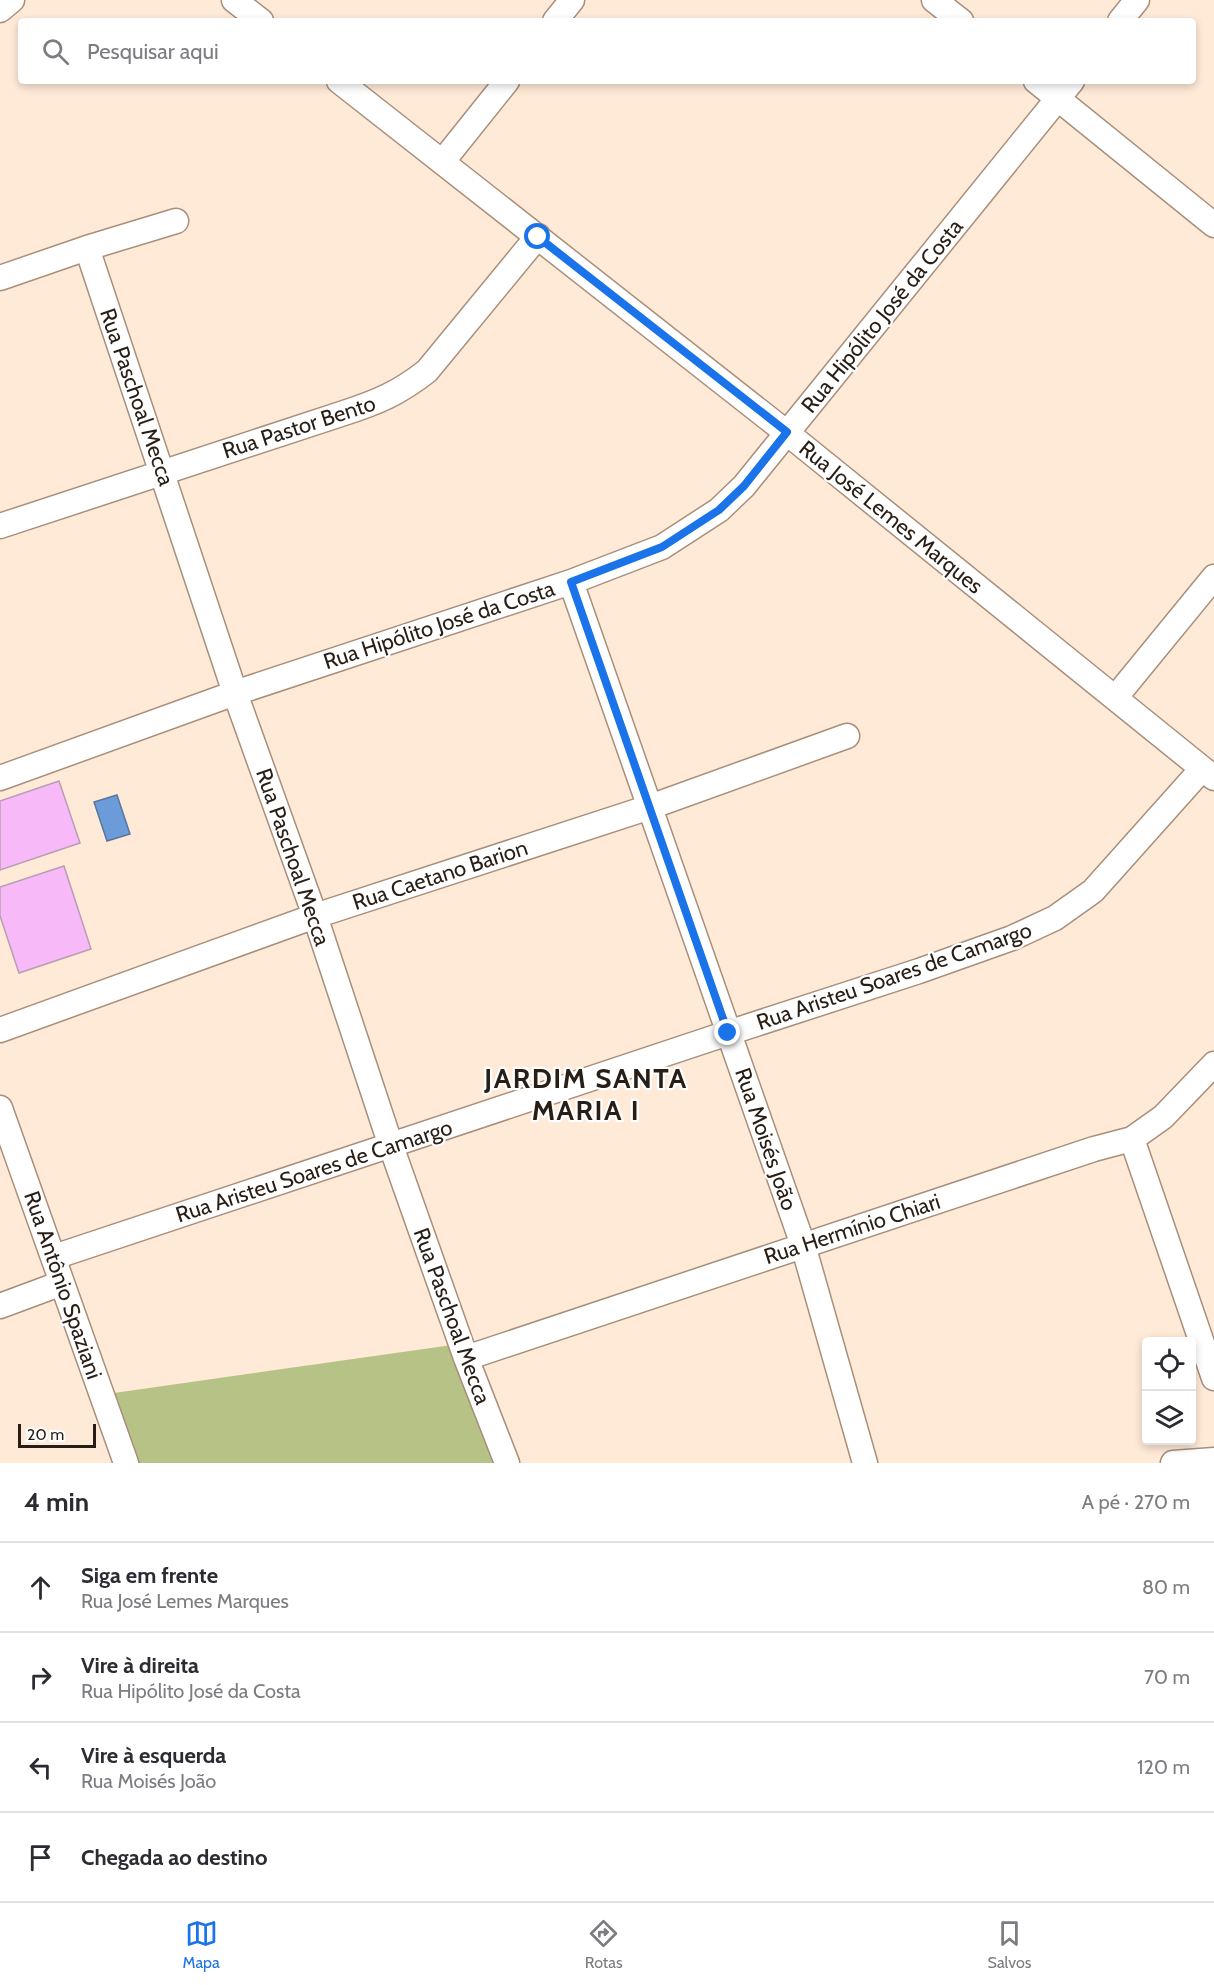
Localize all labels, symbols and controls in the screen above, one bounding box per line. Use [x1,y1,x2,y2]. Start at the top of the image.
search box [18,18,1196,84]
icon: search [39,35,72,68]
text: Pesquisar aqui [87,38,219,65]
street label: Rua Hipólito José da Costa [796,213,969,418]
route start [524,223,550,249]
street label: Rua Paschoal Mecca [94,305,180,490]
street label: Rua Pastor Bento [219,390,379,464]
street label: Rua José Lemes Marques [794,435,988,599]
street label: Rua Hipólito José da Costa [320,575,558,675]
street label: Rua Paschoal Mecca [250,765,336,950]
street label: Rua Caetano Barion [349,834,531,916]
street label: Rua Aristeu Soares de Camargo [753,916,1035,1036]
route end [714,1019,740,1045]
district label: JARDIM SANTA MARIA I [483,1061,688,1127]
street label: Rua Moisés João [729,1064,803,1214]
street label: Rua Aristeu Soares de Camargo [172,1113,456,1229]
street label: Rua Antônio Spaziani [18,1187,108,1383]
street label: Rua Hermínio Chiari [760,1188,944,1270]
street label: Rua Paschoal Mecca [408,1224,497,1408]
map controls [1142,1337,1196,1445]
button: locate [1142,1337,1196,1391]
button: layers [1142,1391,1196,1445]
scale bar [18,1421,96,1448]
text: 20 m [27,1425,64,1444]
text: 4 min [24,1486,89,1518]
text: A pé · 270 m [1082,1490,1190,1514]
text: Siga em frente [81,1562,218,1589]
icon: ahead [24,1571,57,1604]
text: 80 m [1142,1575,1190,1599]
text: Rua José Lemes Marques [81,1589,289,1613]
text: Vire à direita [81,1652,199,1679]
icon: right [24,1661,57,1694]
text: 70 m [1144,1665,1190,1689]
text: Rua Hipólito José da Costa [81,1679,301,1703]
text: Vire à esquerda [81,1742,226,1769]
icon: left [24,1751,57,1784]
text: 120 m [1137,1755,1190,1779]
text: Rua Moisés João [81,1769,216,1793]
icon: arrive [24,1841,57,1874]
text: Chegada ao destino [81,1844,267,1871]
tab: Mapa [183,1917,220,1972]
tab: Rotas [585,1917,623,1972]
tab: Salvos [988,1917,1031,1972]

